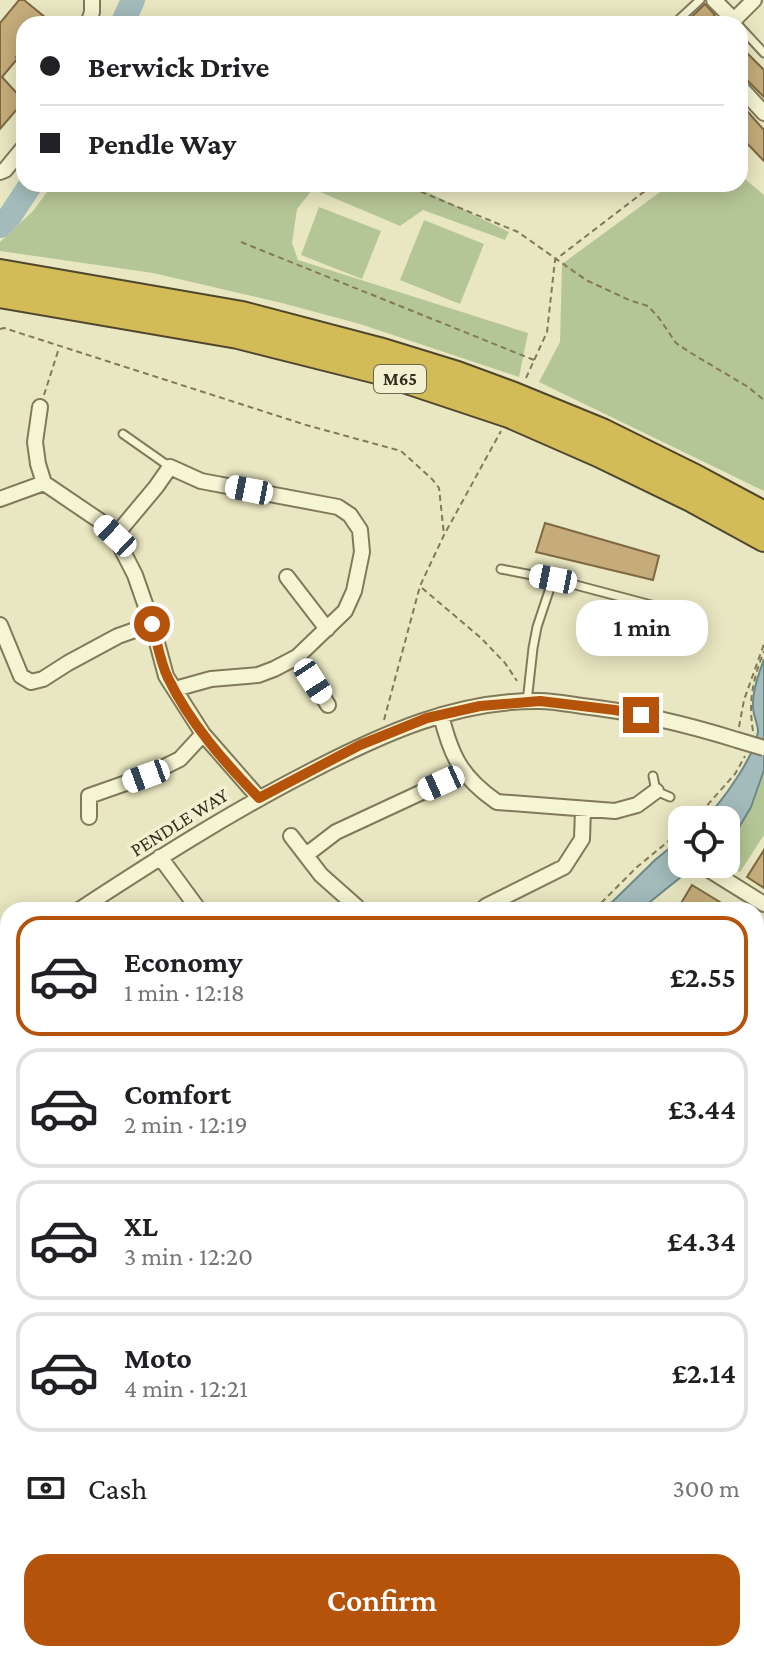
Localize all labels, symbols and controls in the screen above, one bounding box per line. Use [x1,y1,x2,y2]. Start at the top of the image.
text: Berwick Drive [88,50,269,83]
text: Pendle Way [88,127,236,160]
road number: M65 [374,365,426,393]
car [223,474,275,506]
car [89,511,141,561]
car [527,563,579,595]
callout: 1 min [575,599,707,655]
route start [134,606,170,642]
text: 1 min [613,613,671,642]
car [290,654,336,708]
route end [623,697,659,733]
car [119,757,173,795]
car [414,762,468,804]
street label: PENDLE WAY [126,783,232,861]
map controls [668,806,740,878]
button: locate [668,806,740,878]
icon: car [28,940,100,1012]
text: Economy [124,945,243,978]
text: £2.55 [670,960,736,993]
text: 1 min · 12:18 [124,978,245,1007]
icon: car [28,1072,100,1144]
text: Comfort [124,1077,231,1110]
text: £3.44 [668,1092,736,1125]
text: 2 min · 12:19 [124,1110,248,1139]
icon: car [28,1204,100,1276]
text: XL [124,1209,158,1242]
text: £4.34 [667,1224,736,1257]
text: 3 min · 12:20 [124,1242,253,1271]
icon: car [28,1336,100,1408]
text: Moto [124,1341,192,1374]
text: £2.14 [672,1356,736,1389]
text: 4 min · 12:21 [124,1374,248,1403]
icon: cash [24,1466,68,1510]
text: Cash [88,1472,147,1505]
text: 300 m [672,1474,740,1503]
button: Confirm [24,1554,740,1646]

